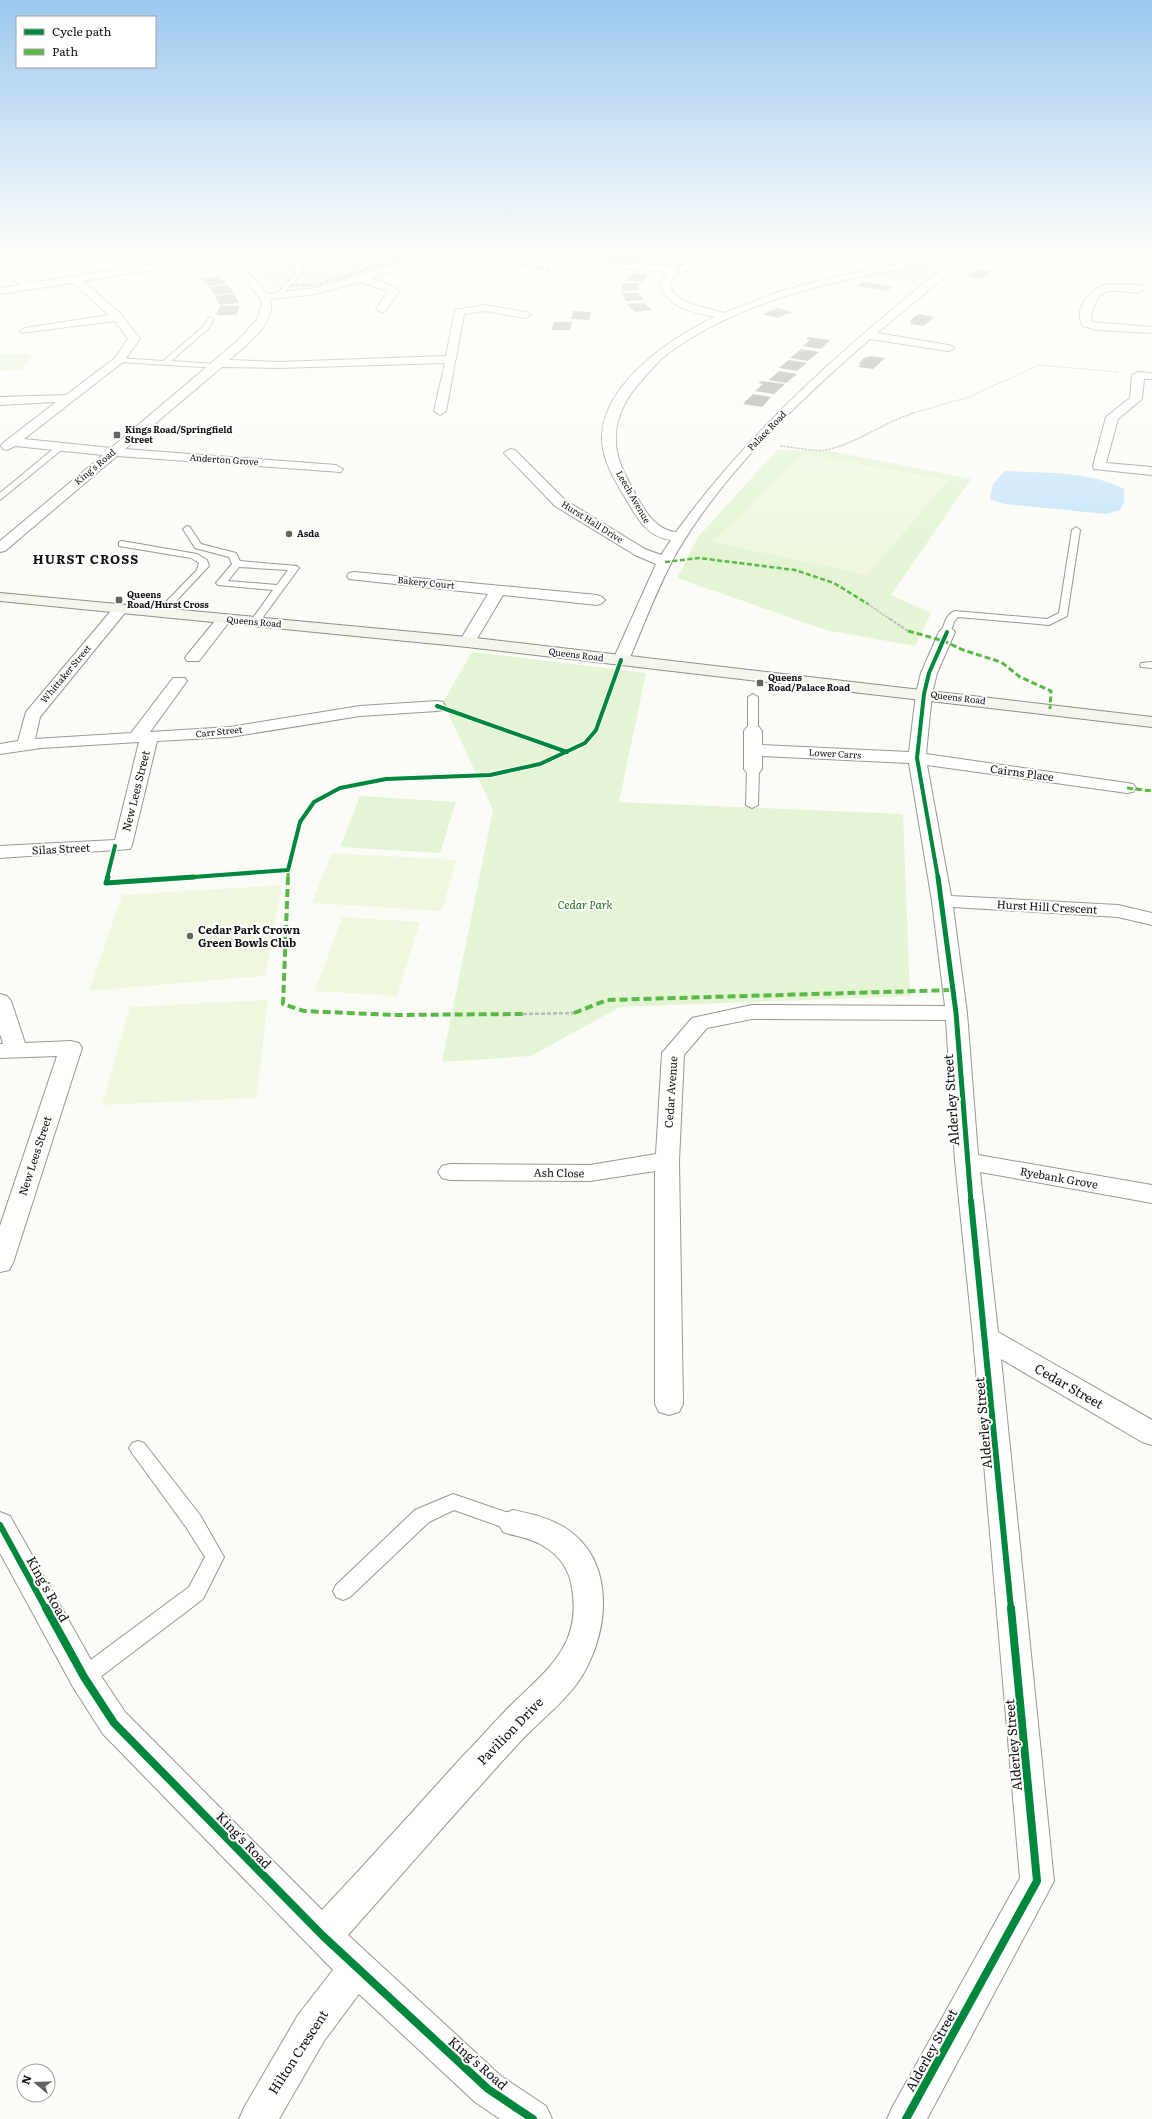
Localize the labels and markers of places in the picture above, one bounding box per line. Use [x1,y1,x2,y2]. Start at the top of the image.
place label: Kings Road/Springfield Street [125,422,232,446]
marker: Kings Road/Springfield Street [112,430,122,440]
place label: Asda [297,526,320,540]
marker: Asda [284,529,294,539]
place label: Queens Road/Hurst Cross [127,587,209,611]
marker: Queens Road/Hurst Cross [114,595,124,605]
place label: Queens Road/Palace Road [768,670,850,694]
marker: Queens Road/Palace Road [755,678,765,688]
place label: Cedar Park Crown Green Bowls Club [198,921,300,950]
marker: Cedar Park Crown Green Bowls Club [185,931,195,941]

